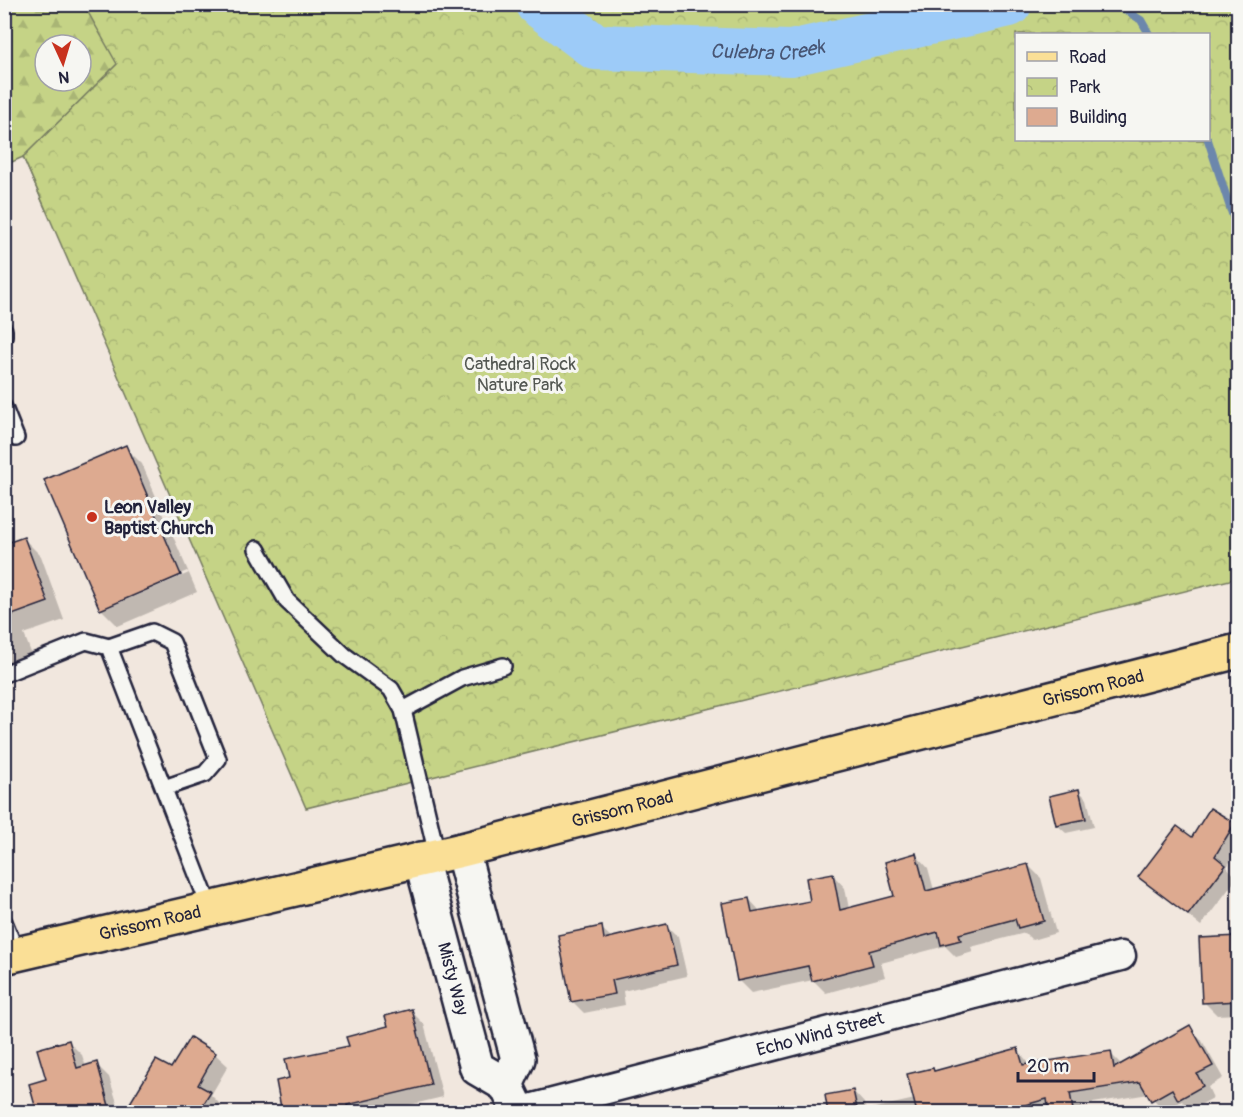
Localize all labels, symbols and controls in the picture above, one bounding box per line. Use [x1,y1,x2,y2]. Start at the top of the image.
north arrow [33,33,93,93]
water label: Culebra Creek [710,33,828,66]
legend [1015,33,1210,141]
text: Road [1069,46,1106,69]
text: N [58,67,70,87]
text: Park [1069,76,1101,99]
text: Building [1069,106,1127,129]
park label: Cathedral Rock Nature Park [464,353,577,397]
place label: Leon Valley Baptist Church [104,496,214,540]
marker: Leon Valley Baptist Church [85,510,99,524]
street label: Grissom Road [1040,664,1146,712]
street label: Grissom Road [569,785,676,833]
street label: Grissom Road [97,900,203,946]
street label: Misty Way [432,940,474,1018]
street label: Echo Wind Street [754,1006,887,1061]
scale bar [1018,1045,1094,1083]
text: 20 m [1027,1055,1069,1078]

